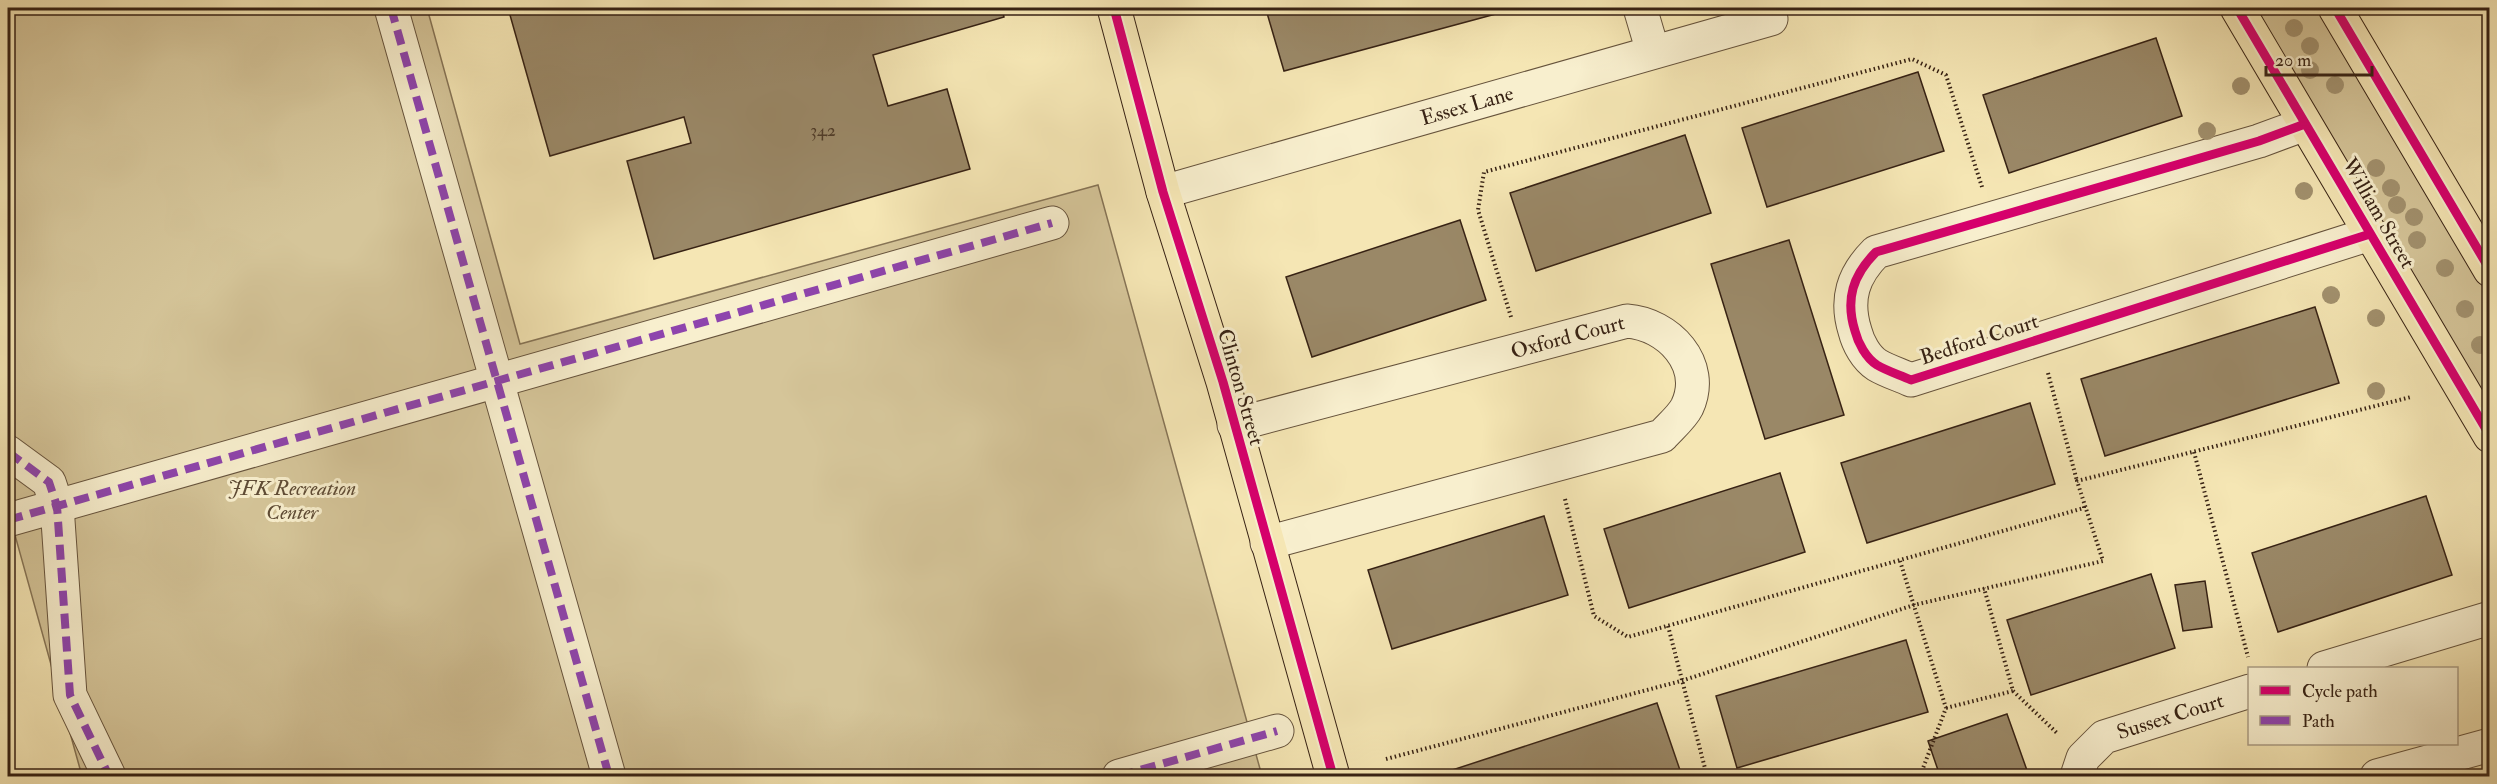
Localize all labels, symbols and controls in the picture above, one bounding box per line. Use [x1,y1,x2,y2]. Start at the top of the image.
scale bar [2266,39,2372,77]
text: 20 m [2275,49,2311,72]
street label: Essex Lane [1417,80,1517,132]
house number: 342 [810,119,836,142]
street label: William Street [2336,152,2421,274]
street label: Bedford Court [1916,308,2042,371]
street label: Oxford Court [1508,309,1628,365]
street label: Clinton Street [1211,326,1270,449]
park label: JFK Recreation Center [228,475,356,526]
legend [2248,667,2458,745]
text: Cycle path [2302,680,2378,703]
street label: Sussex Court [2114,687,2227,746]
text: Path [2302,710,2335,733]

